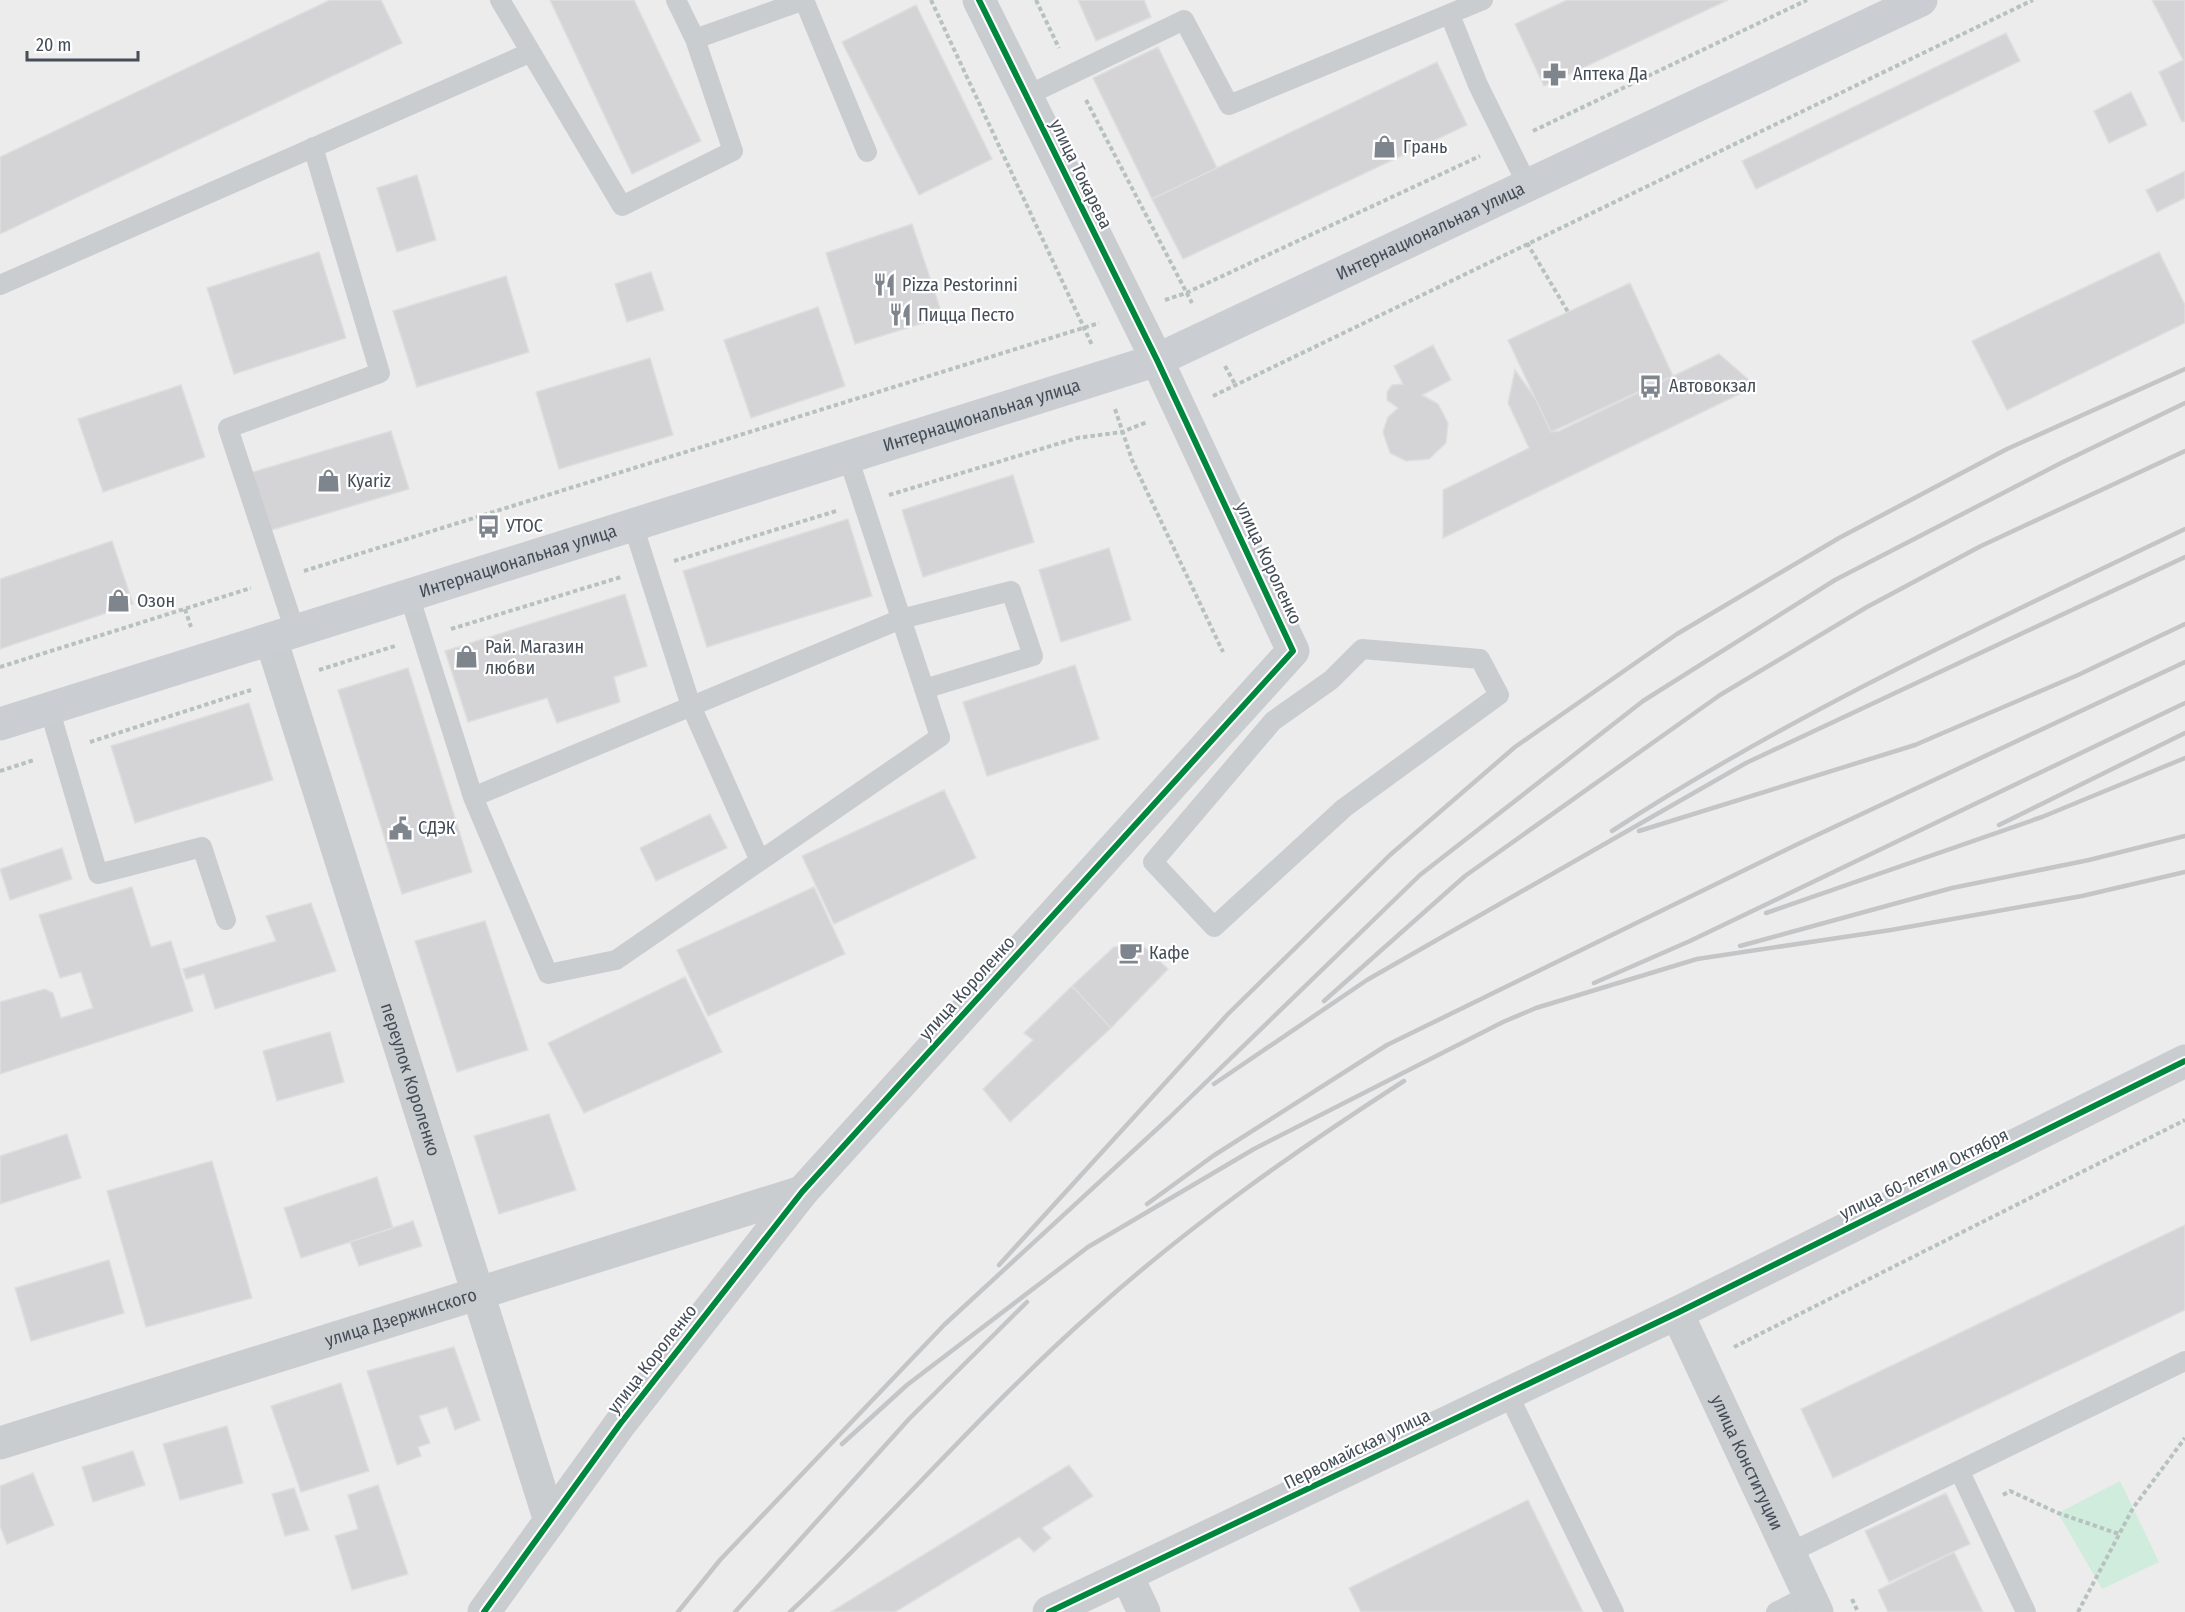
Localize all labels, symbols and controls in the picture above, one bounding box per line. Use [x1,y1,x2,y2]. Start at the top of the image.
scale bar [27,24,138,62]
text: 20 m [36,34,71,56]
pharmacy icon: Аптека Да [1542,61,1568,87]
place label: Аптека Да [1573,63,1648,85]
street label: улица Токарева [1045,116,1117,233]
shop icon: Грань [1372,134,1398,160]
place label: Грань [1403,136,1447,158]
street label: Интернациональная улица [1333,177,1528,285]
restaurant icon: Pizza Pestorinni [871,272,897,298]
place label: Pizza Pestorinni [902,274,1018,296]
restaurant icon: Пицца Песто [887,302,913,328]
place label: Пицца Песто [918,304,1014,326]
bus stop icon: Автовокзал [1638,373,1664,399]
street label: Интернациональная улица [880,374,1083,457]
place label: Автовокзал [1669,375,1756,397]
shop icon: Kyariz [316,468,342,494]
place label: Kyariz [347,470,391,492]
street label: улица Короленко [1231,498,1307,628]
bus stop icon: УТОС [475,513,501,539]
place label: УТОС [505,515,543,537]
street label: Интернациональная улица [417,520,620,602]
shop icon: Озон [106,588,132,614]
place label: Озон [137,590,175,612]
place label: Рай. Магазин любви [485,636,584,679]
shop icon: Рай. Магазин любви [454,644,480,670]
public building icon: СДЭК [387,815,413,841]
place label: СДЭК [418,817,456,839]
street label: улица Короленко [914,931,1020,1045]
cafe icon: Кафе [1118,940,1144,966]
place label: Кафе [1149,942,1190,964]
street label: переулок Короленко [376,1000,445,1159]
street label: улица 60-летия Октября [1836,1124,2012,1224]
street label: улица Дзержинского [322,1283,479,1352]
street label: улица Короленко [603,1300,701,1418]
street label: улица Конституции [1706,1391,1788,1534]
street label: Первомайская улица [1280,1404,1434,1494]

